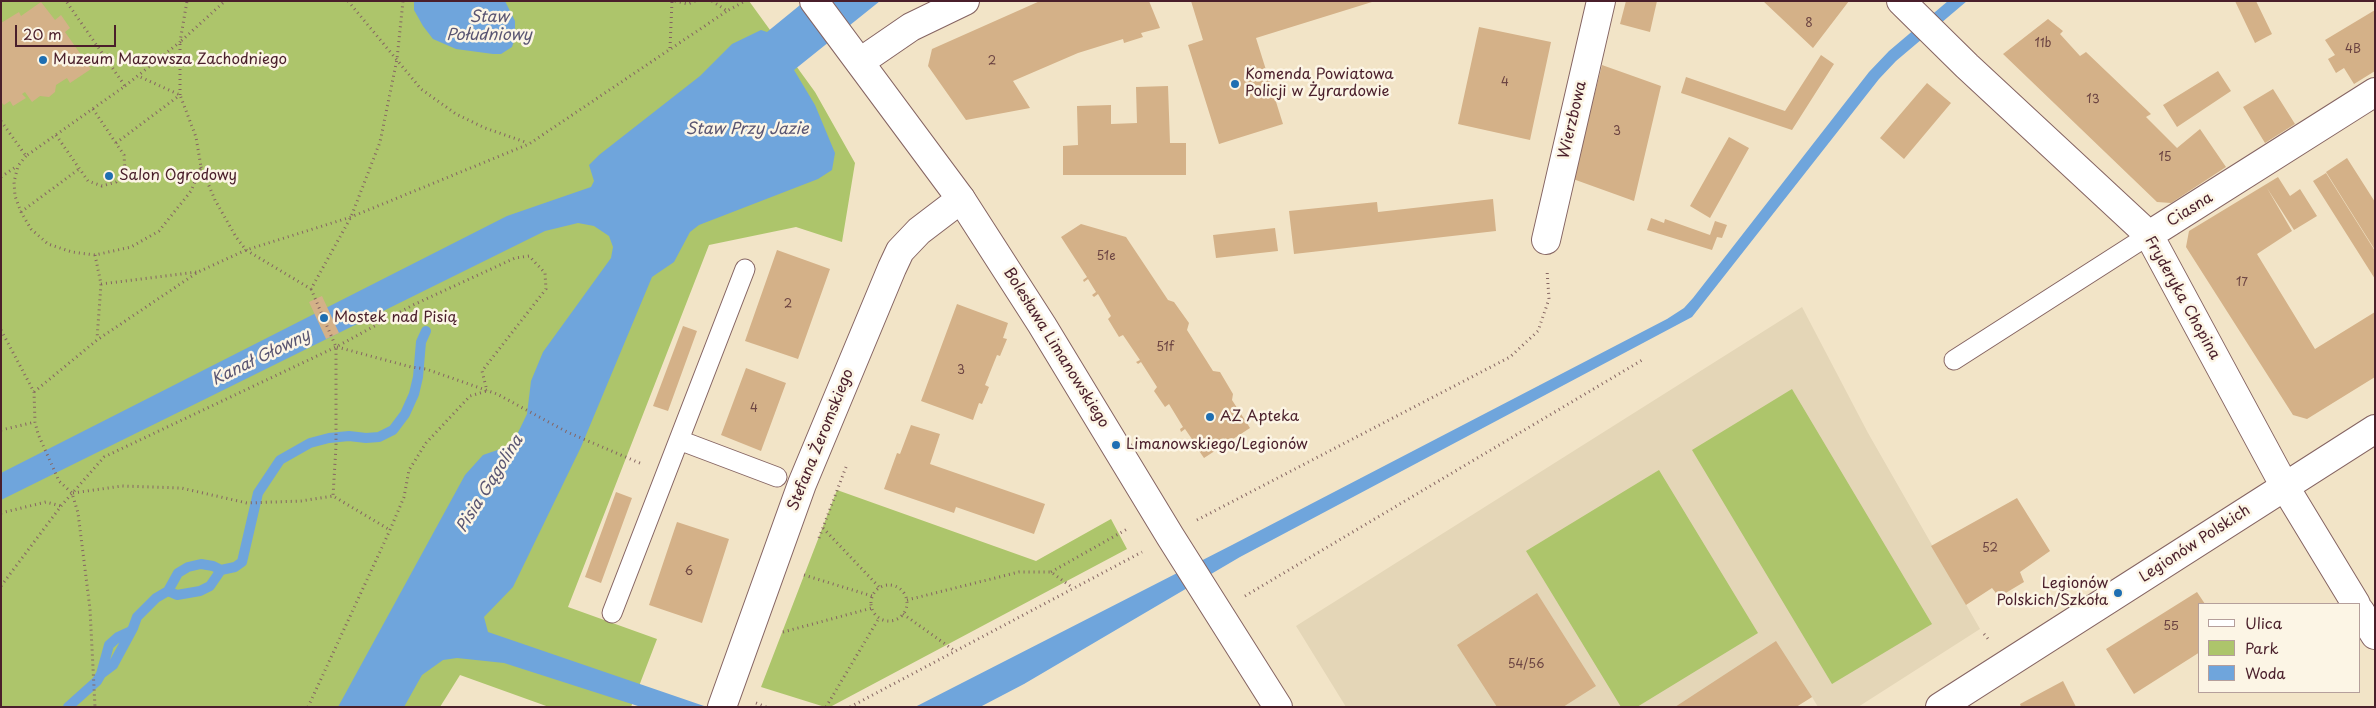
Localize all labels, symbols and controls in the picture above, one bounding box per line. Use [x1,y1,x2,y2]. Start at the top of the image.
water label: Staw Południowy [446,8,532,46]
scale bar [18,15,119,47]
house number: 8 [1805,17,1813,31]
text: 20 m [23,22,62,45]
house number: 11b [2035,37,2051,51]
house number: 4B [2345,43,2361,57]
place label: Muzeum Mazowsza Zachodniego [53,51,287,69]
marker: Muzeum Mazowsza Zachodniego [37,54,49,66]
house number: 2 [988,55,996,69]
place label: Komenda Powiatowa Policji w Żyrardowie [1245,66,1394,101]
house number: 4 [1501,76,1509,90]
marker: Komenda Powiatowa Policji w Żyrardowie [1229,78,1241,90]
street label: Wierzbowa [1555,79,1591,161]
house number: 13 [2086,93,2100,107]
water label: Staw Przy Jazie [686,120,808,140]
house number: 3 [1613,125,1621,139]
house number: 15 [2158,151,2172,165]
place label: Salon Ogrodowy [119,167,237,185]
marker: Salon Ogrodowy [103,170,115,182]
street label: Ciasna [2164,189,2216,231]
street label: Fryderyka Chopina [2141,233,2223,363]
house number: 51e [1096,250,1116,264]
street label: Bolesława Limanowskiego [999,265,1113,431]
house number: 17 [2236,276,2248,290]
house number: 2 [784,298,792,312]
place label: Mostek nad Pisią [334,309,457,327]
marker: Mostek nad Pisią [318,312,330,324]
water label: Kanał Głowny [209,326,313,390]
house number: 51f [1156,341,1174,355]
house number: 3 [957,364,965,378]
street label: Stefana Żeromskiego [784,366,858,514]
house number: 4 [750,402,758,416]
place label: AZ Apteka [1220,408,1299,426]
marker: AZ Apteka [1204,411,1216,423]
water label: Pisia Gągolina [453,432,527,536]
place label: Limanowskiego/Legionów [1126,436,1308,454]
marker: Limanowskiego/Legionów [1110,439,1122,451]
street label: Legionów Polskich [2136,501,2254,587]
house number: 52 [1982,542,1998,556]
house number: 6 [685,565,693,579]
place label: Legionów Polskich/Szkoła [1997,575,2108,610]
marker: Legionów Polskich/Szkoła [2112,587,2124,599]
legend [2198,603,2361,693]
text: Ulica [2245,611,2282,634]
house number: 55 [2163,620,2179,634]
text: Park [2245,636,2279,659]
house number: 54/56 [1508,658,1544,672]
text: Woda [2245,661,2286,684]

